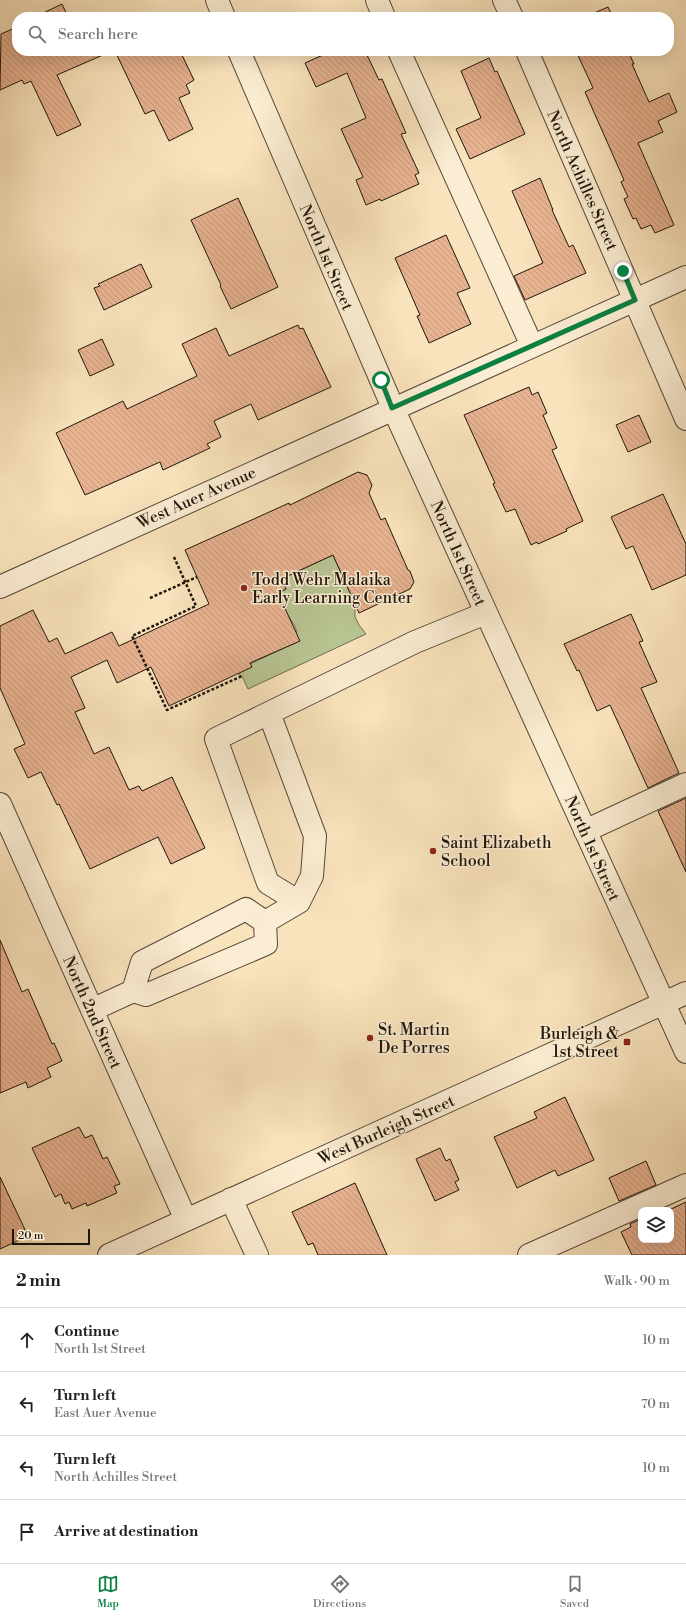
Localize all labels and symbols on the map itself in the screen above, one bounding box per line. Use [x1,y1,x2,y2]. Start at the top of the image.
street label: North Achilles Street [542,107,622,254]
street label: North 1st Street [295,201,358,314]
route end [614,262,632,280]
route start [372,371,390,389]
street label: West Auer Avenue [133,463,259,534]
street label: North 1st Street [426,498,490,609]
place label: Todd Wehr Malaika Early Learning Center [252,570,413,608]
marker: Todd Wehr Malaika Early Learning Center [239,583,249,593]
street label: North 1st Street [560,793,624,904]
place label: Saint Elizabeth School [441,833,552,871]
marker: Saint Elizabeth School [428,846,438,856]
street label: North 2nd Street [58,953,126,1072]
place label: St. Martin De Porres [378,1020,450,1058]
place label: Burleigh & 1st Street [539,1024,619,1062]
marker: St. Martin De Porres [365,1033,375,1043]
marker: Burleigh & 1st Street [622,1037,632,1047]
street label: West Burleigh Street [314,1091,458,1169]
scale bar [12,1227,90,1246]

